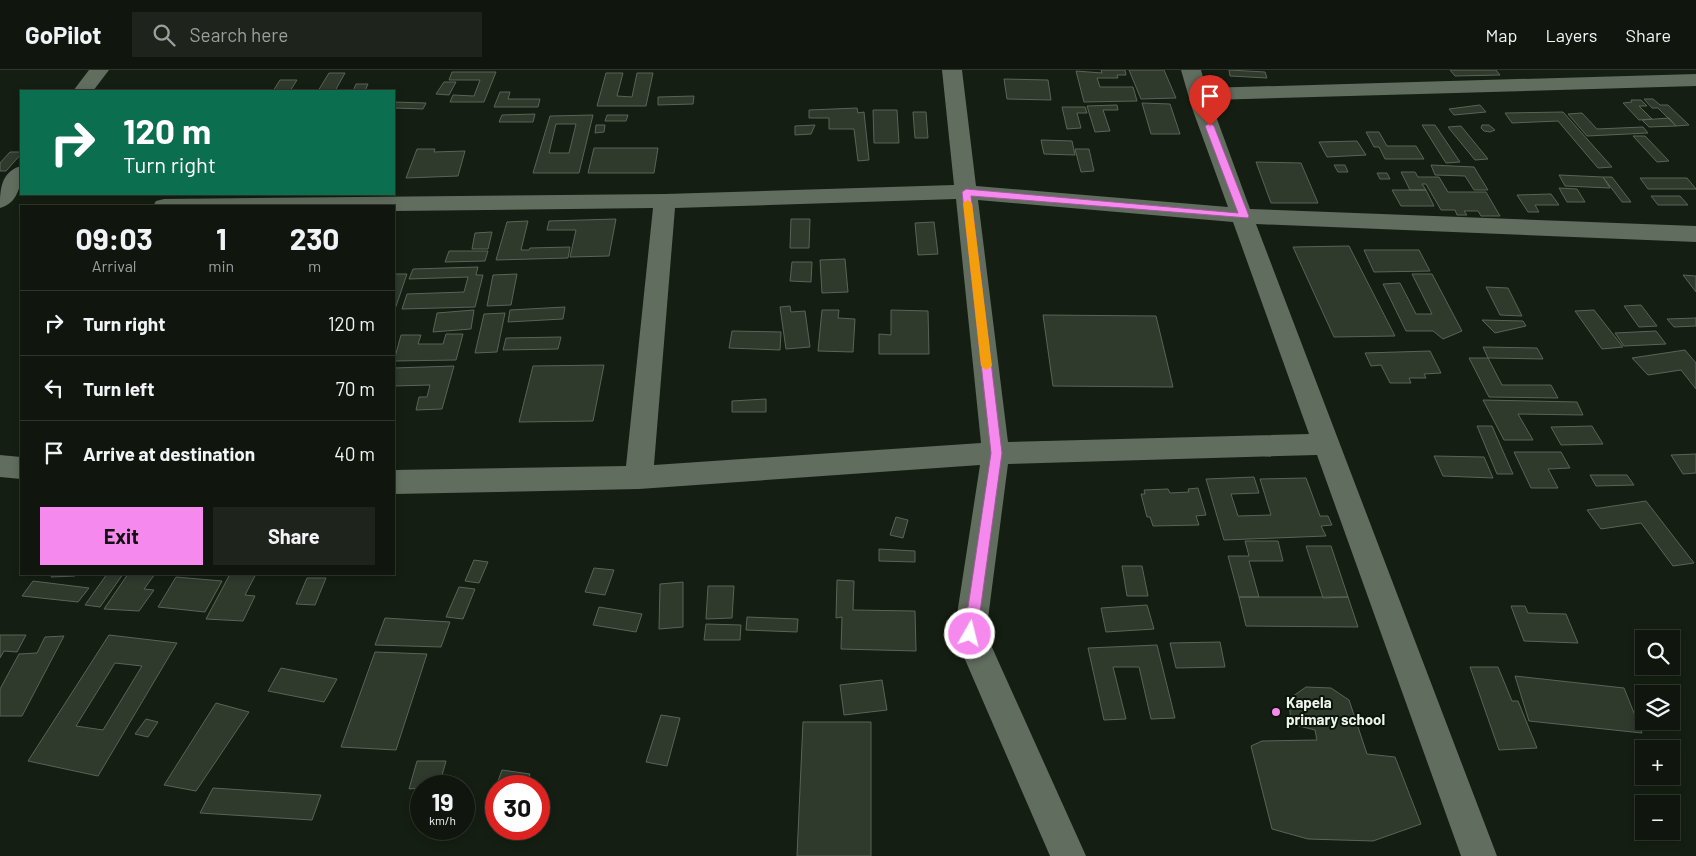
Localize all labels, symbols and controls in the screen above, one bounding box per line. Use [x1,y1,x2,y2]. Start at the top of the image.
search box [132,12,482,57]
text: GoPilot [25,20,102,49]
icon: search [150,21,178,49]
text: Search here [190,23,288,46]
text: Map [1485,24,1517,46]
text: Layers [1545,24,1598,46]
text: Share [1626,24,1671,46]
pin [1189,75,1231,126]
icon: arrive [1196,82,1224,110]
text: 120 m [123,109,211,151]
icon: right [40,110,105,175]
text: Turn right [123,151,216,177]
text: 09:03 [76,220,153,256]
text: 1 [216,220,227,256]
text: 230 [290,220,339,256]
text: Arrival [92,256,137,275]
text: min [208,256,234,275]
text: m [308,256,321,275]
icon: right [40,309,68,337]
text: Turn right [83,312,165,335]
text: 120 m [328,312,375,335]
icon: left [40,374,68,402]
text: Turn left [83,377,154,400]
text: 70 m [336,377,375,400]
icon: arrive [40,439,68,467]
text: Arrive at destination [83,442,255,465]
text: 40 m [334,442,375,465]
button: Exit [40,507,203,565]
button: Share [213,507,375,565]
position arrow [943,607,995,659]
map controls [1635,630,1680,840]
button: search [1635,630,1680,675]
button: layers [1635,685,1680,730]
place label: Kapela primary school [1286,693,1385,728]
marker: Kapela primary school [1270,706,1282,718]
button: + [1635,740,1680,785]
speed limit sign: 30 [485,775,550,840]
text: 19 [431,786,454,816]
button: − [1635,795,1680,840]
text: km/h [429,813,456,827]

